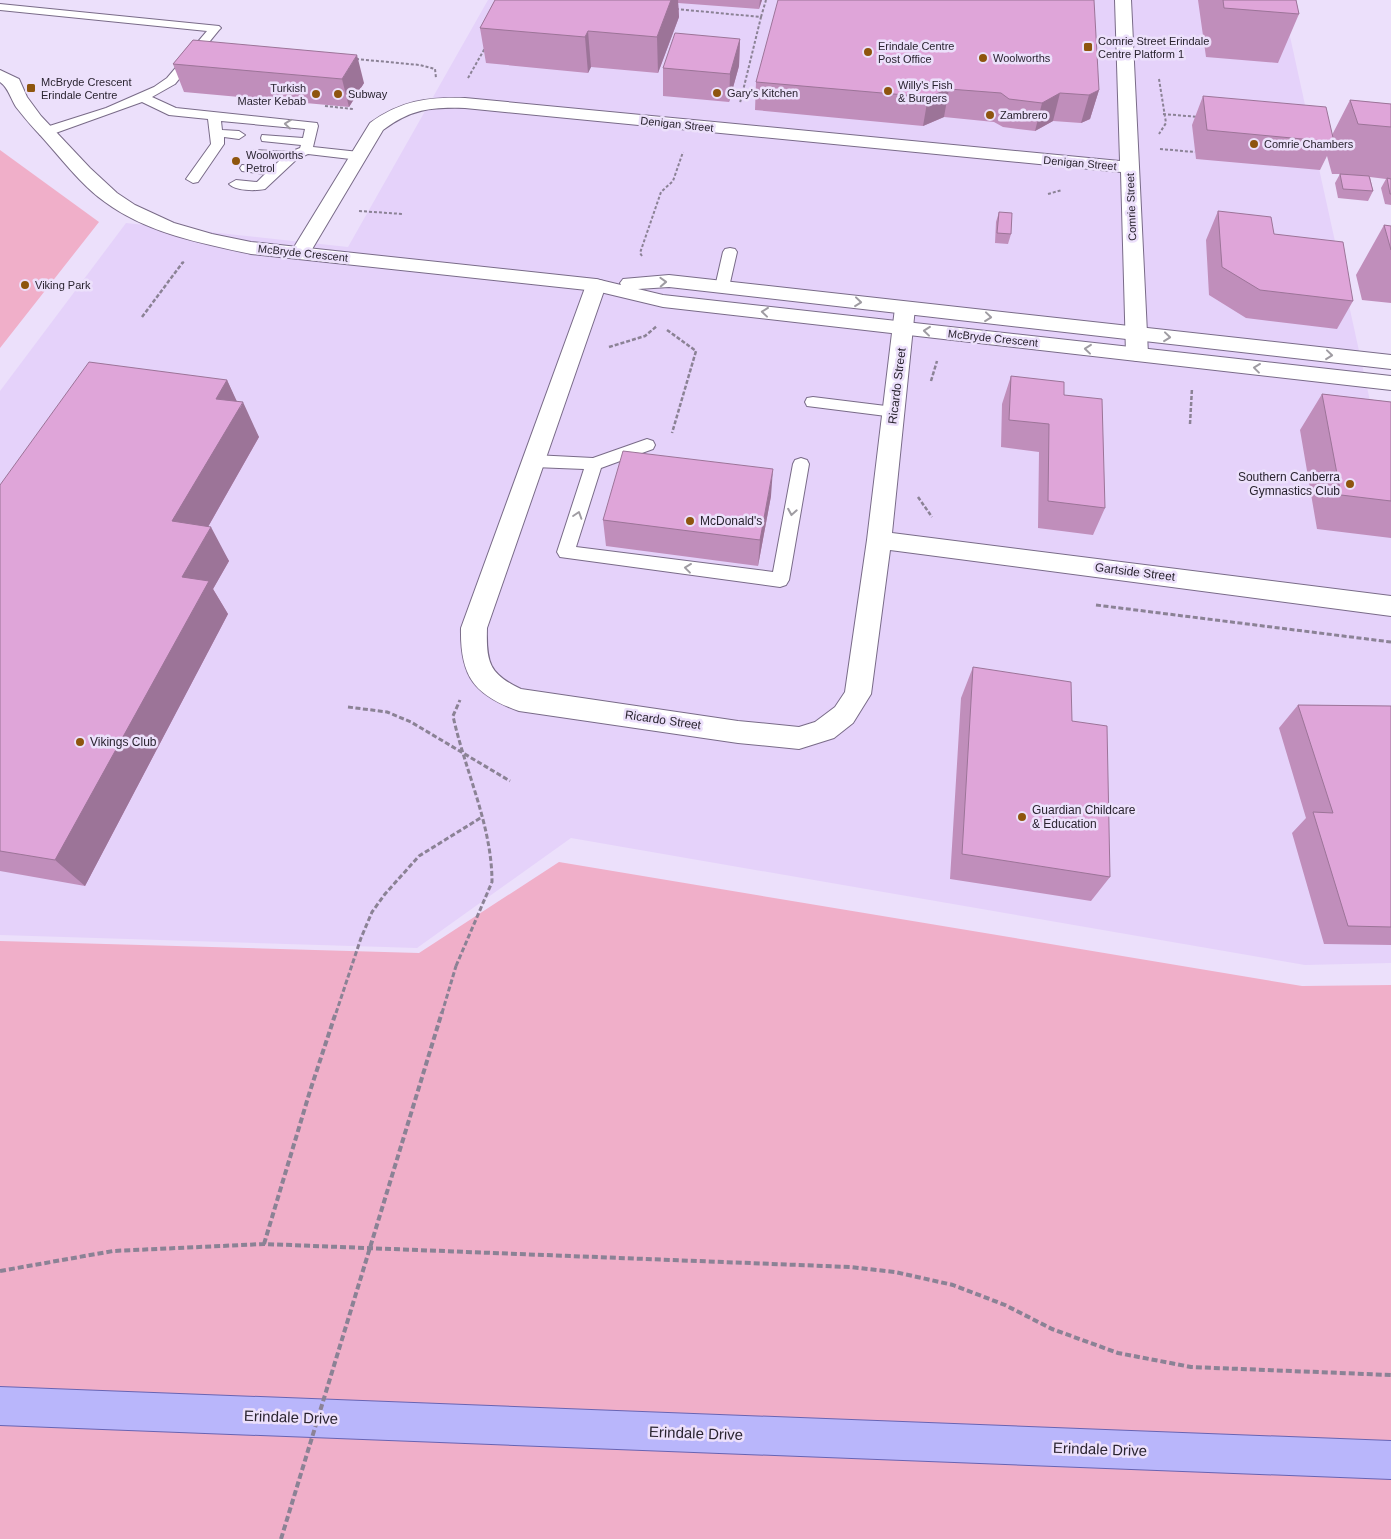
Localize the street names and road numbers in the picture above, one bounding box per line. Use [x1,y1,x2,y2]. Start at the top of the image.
street label: Denigan Street [640,114,714,134]
street label: Denigan Street [1043,154,1117,172]
street label: Comrie Street [1124,173,1138,241]
street label: McBryde Crescent [257,242,349,264]
street label: McBryde Crescent [947,327,1039,349]
street label: Ricardo Street [885,346,909,425]
street label: Gartside Street [1094,560,1177,584]
street label: Ricardo Street [624,708,703,732]
street label: Erindale Drive [244,1407,338,1427]
street label: Erindale Drive [649,1423,743,1443]
street label: Erindale Drive [1053,1439,1147,1459]

